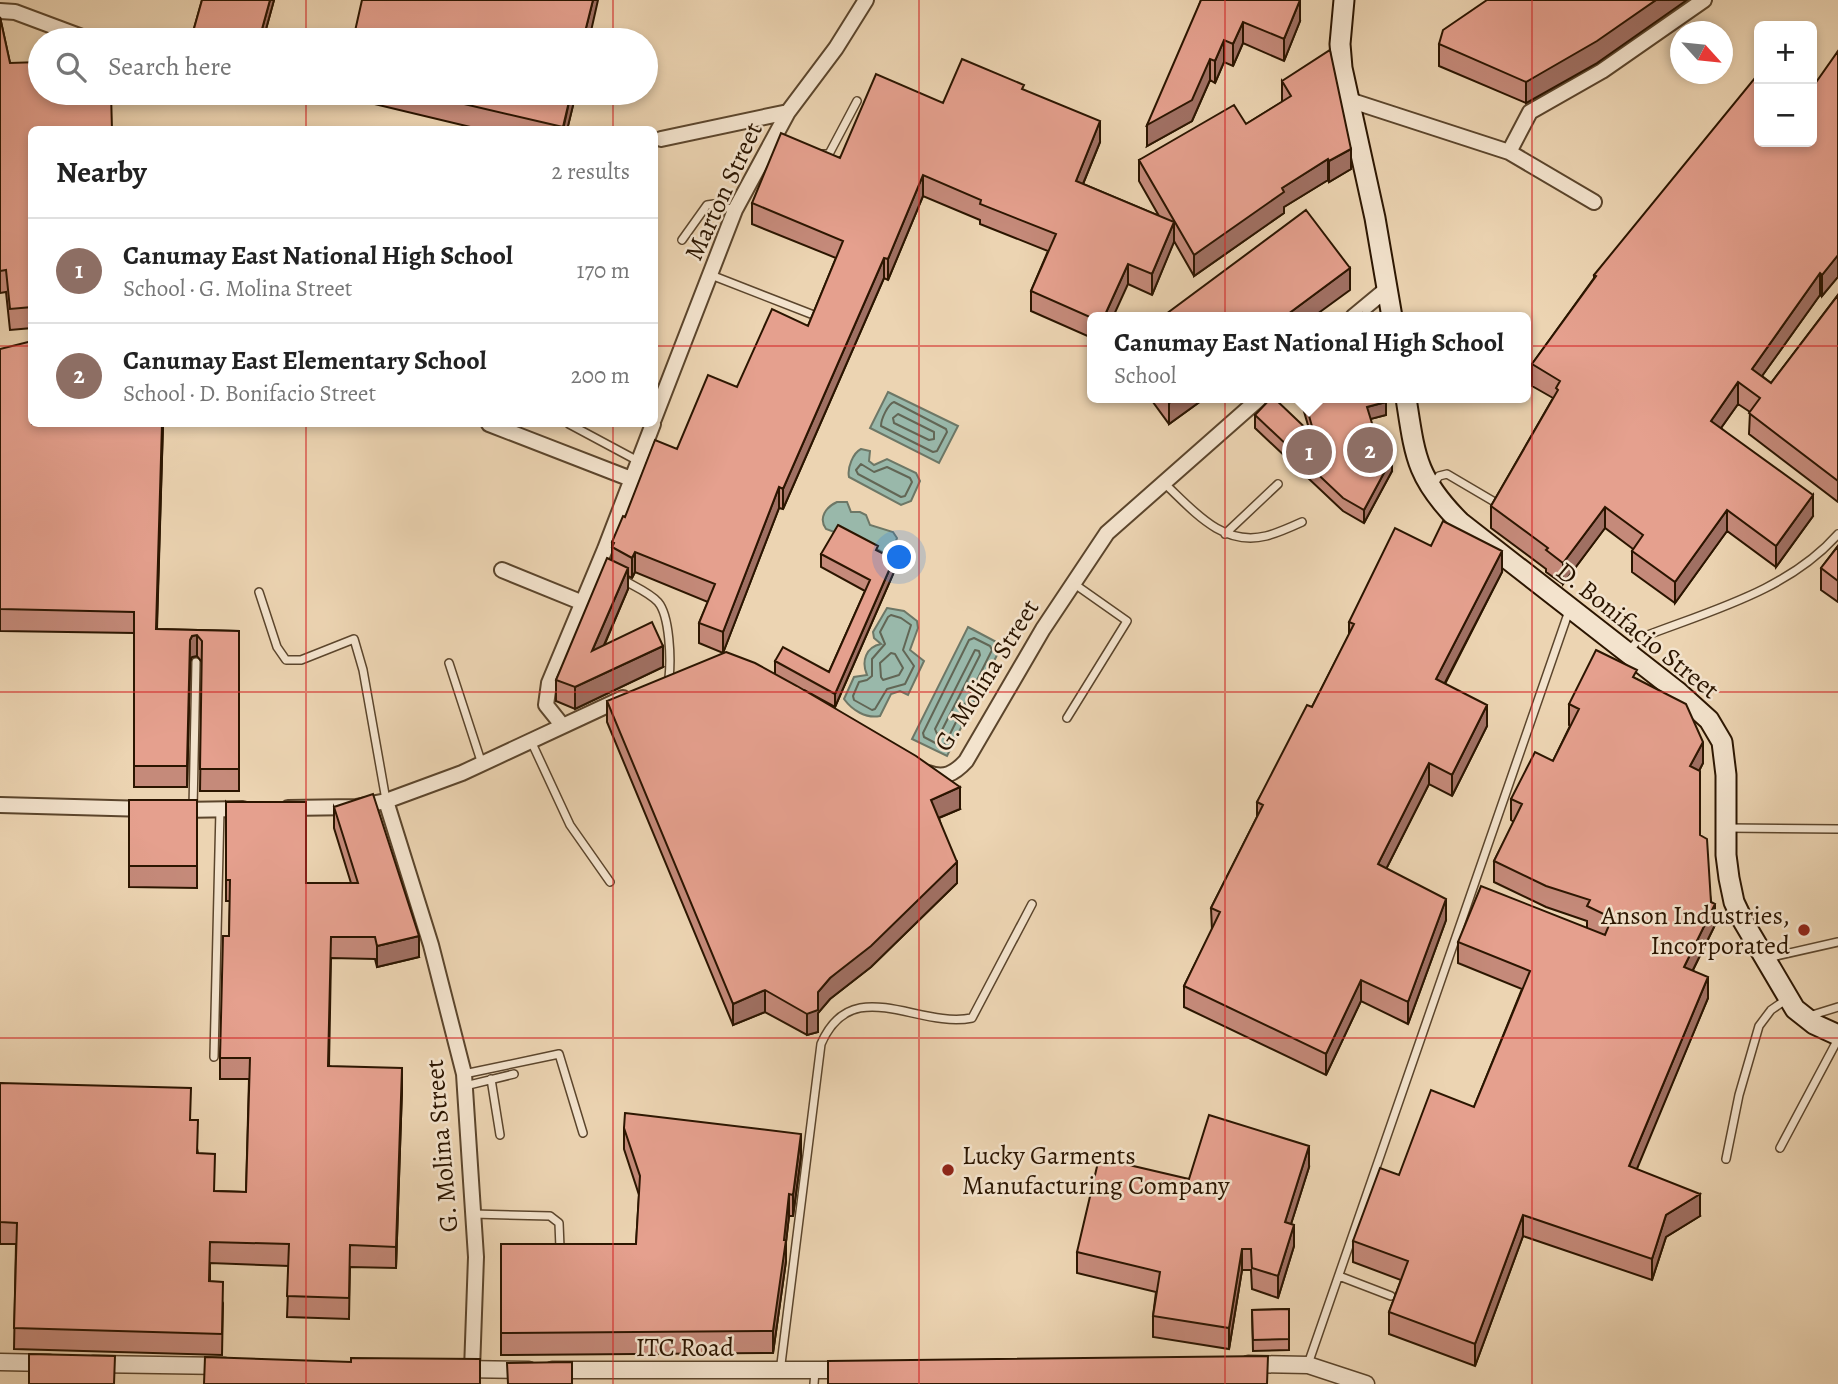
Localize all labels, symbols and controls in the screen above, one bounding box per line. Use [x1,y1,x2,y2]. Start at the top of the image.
north arrow [1670,21,1733,84]
map controls [1754,21,1817,147]
button: + [1754,21,1817,84]
search box [28,28,658,105]
icon: search [52,48,90,86]
text: Search here [108,49,232,84]
button: − [1754,84,1817,147]
street label: Marton Street [676,116,771,266]
text: Nearby [56,152,147,192]
text: 2 results [552,156,630,187]
text: Canumay East National High School [123,238,513,273]
text: 1 [75,255,83,286]
text: 170 m [577,255,630,286]
text: School · G. Molina Street [123,273,352,304]
popup [1087,312,1531,403]
text: Canumay East National High School [1114,325,1504,360]
text: Canumay East Elementary School [123,343,487,378]
text: 2 [73,360,85,391]
text: 200 m [571,360,630,391]
text: School [1114,360,1176,391]
text: School · D. Bonifacio Street [123,378,376,409]
pin: 2 [1347,424,1393,476]
pin: 1 [1286,426,1332,478]
your location [882,540,916,574]
street label: D. Bonifacio Street [1549,554,1727,707]
street label: G. Molina Street [926,592,1047,758]
place label: Anson Industries, Incorporated [1600,898,1790,963]
marker: Anson Industries, Incorporated [1796,922,1812,938]
street label: G. Molina Street [416,1058,466,1234]
place label: Lucky Garments Manufacturing Company [962,1138,1230,1203]
marker: Lucky Garments Manufacturing Company [940,1162,956,1178]
street label: ITC Road [636,1330,734,1365]

